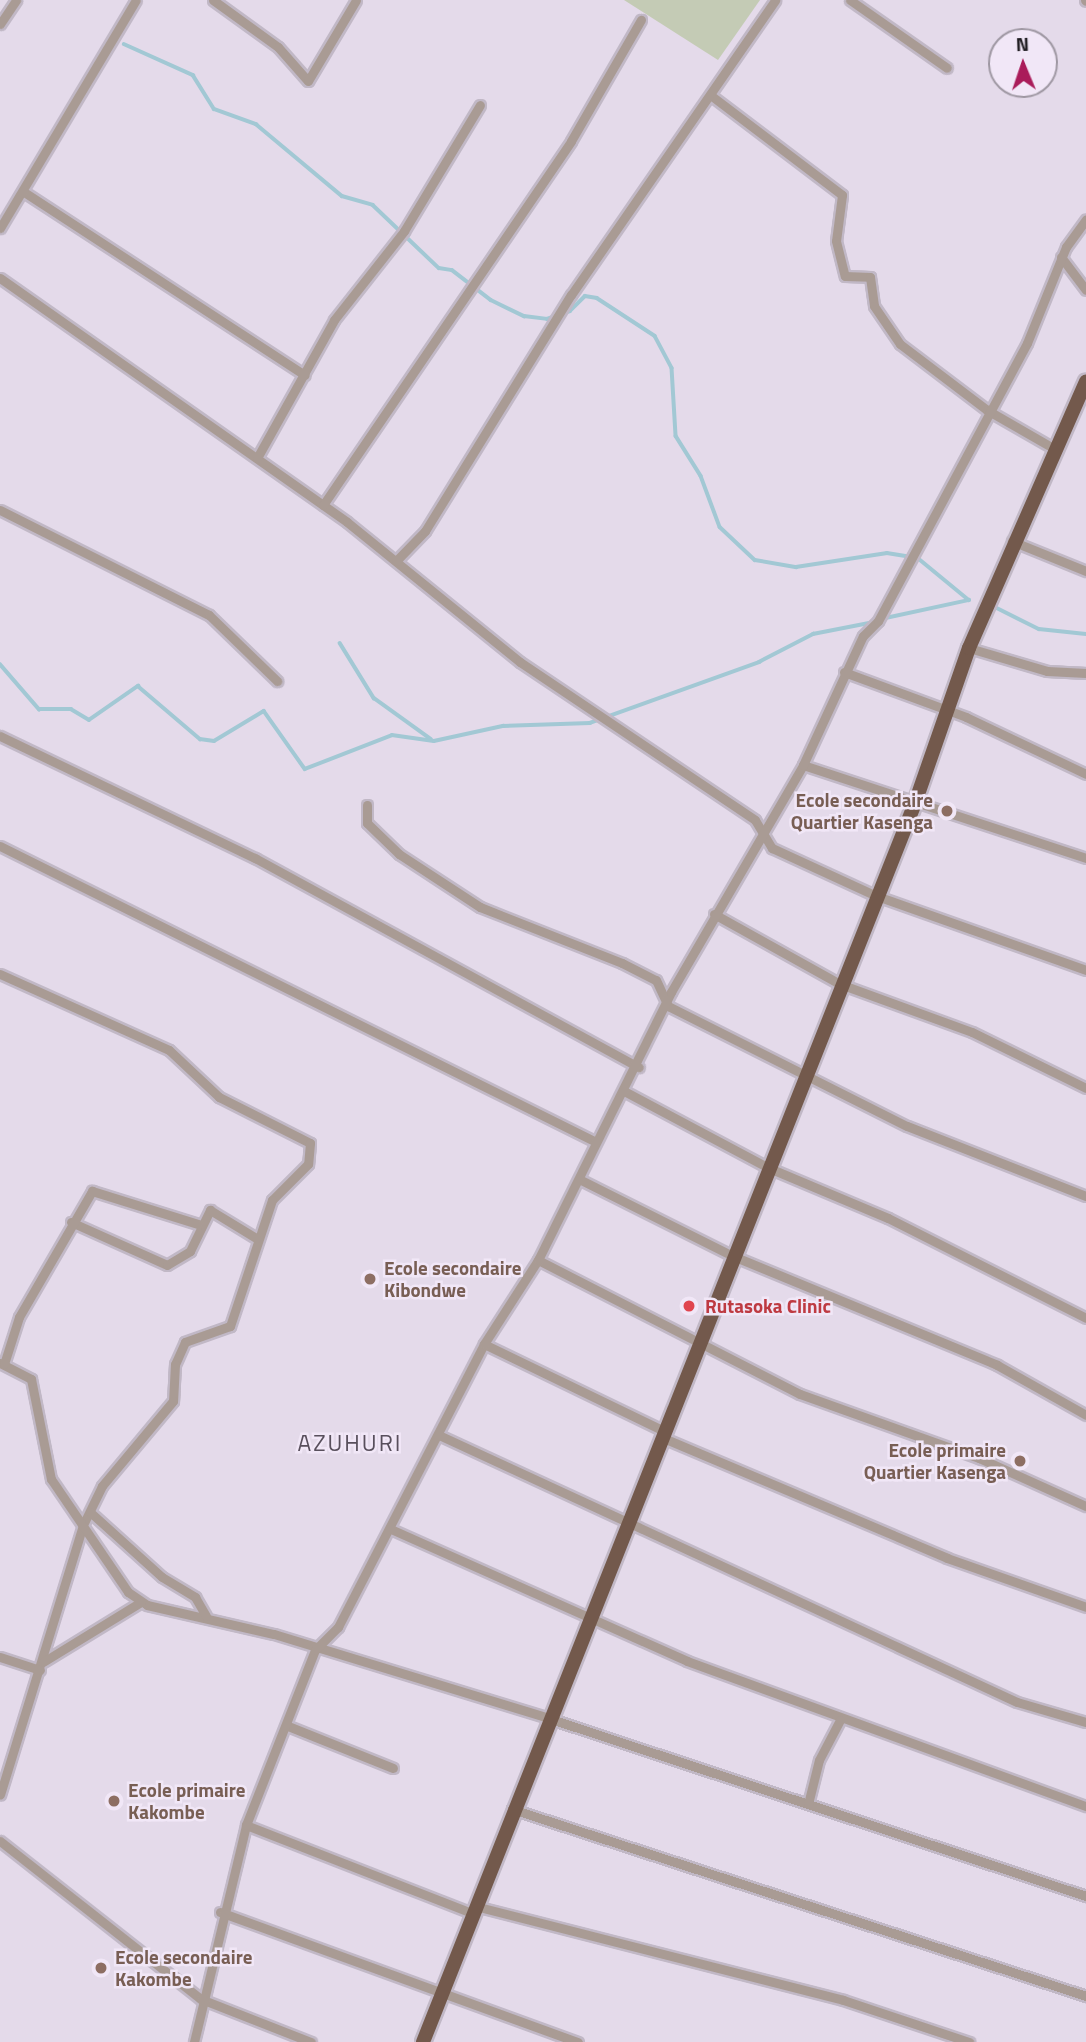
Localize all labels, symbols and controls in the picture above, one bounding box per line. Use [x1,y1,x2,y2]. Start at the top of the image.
north arrow [988,28,1058,98]
text: N [1015,29,1029,58]
place label: Ecole secondaire Quartier Kasenga [791,789,933,833]
marker: Ecole secondaire Quartier Kasenga [939,803,955,819]
place label: Ecole secondaire Kibondwe [384,1257,521,1301]
marker: Ecole secondaire Kibondwe [362,1271,378,1287]
place label: Rutasoka Clinic [705,1295,831,1317]
marker: Rutasoka Clinic [679,1296,699,1316]
district label: AZUHURI [298,1429,402,1457]
place label: Ecole primaire Quartier Kasenga [864,1439,1006,1483]
marker: Ecole primaire Quartier Kasenga [1012,1453,1028,1469]
place label: Ecole primaire Kakombe [128,1779,246,1823]
marker: Ecole primaire Kakombe [106,1793,122,1809]
place label: Ecole secondaire Kakombe [115,1946,252,1990]
marker: Ecole secondaire Kakombe [93,1960,109,1976]

